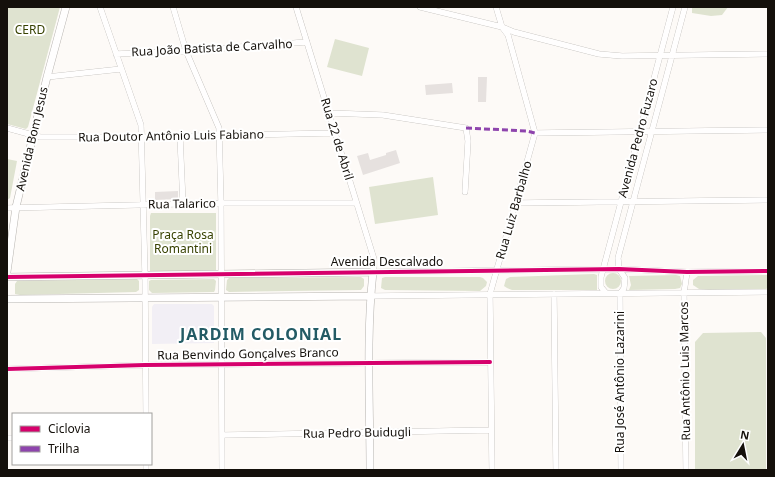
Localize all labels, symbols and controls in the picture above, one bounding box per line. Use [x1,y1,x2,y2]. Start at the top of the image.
park label: CERD [15,21,45,38]
street label: Rua João Batista de Carvalho [131,35,293,60]
street label: Avenida Pedro Fuzaro [613,76,662,199]
street label: Avenida Bom Jesus [11,85,52,193]
street label: Rua 22 de Abril [317,96,358,182]
street label: Rua Doutor Antônio Luis Fabiano [78,125,264,146]
street label: Rua Luiz Barbalho [491,159,536,261]
street label: Rua Talarico [148,194,216,213]
park label: Praça Rosa Romantini [152,226,214,257]
street label: Avenida Descalvado [331,253,443,270]
street label: Rua Antônio Luis Marcos [675,301,694,441]
street label: Rua José Antônio Lazarini [611,311,628,453]
district label: JARDIM COLONIAL [178,323,342,345]
street label: Rua Benvindo Gonçalves Branco [157,343,339,364]
legend [12,413,152,465]
text: Ciclovia [48,420,90,437]
street label: Rua Pedro Buidugli [303,423,411,442]
north arrow [723,425,763,465]
text: N [739,426,751,443]
text: Trilha [48,440,79,457]

